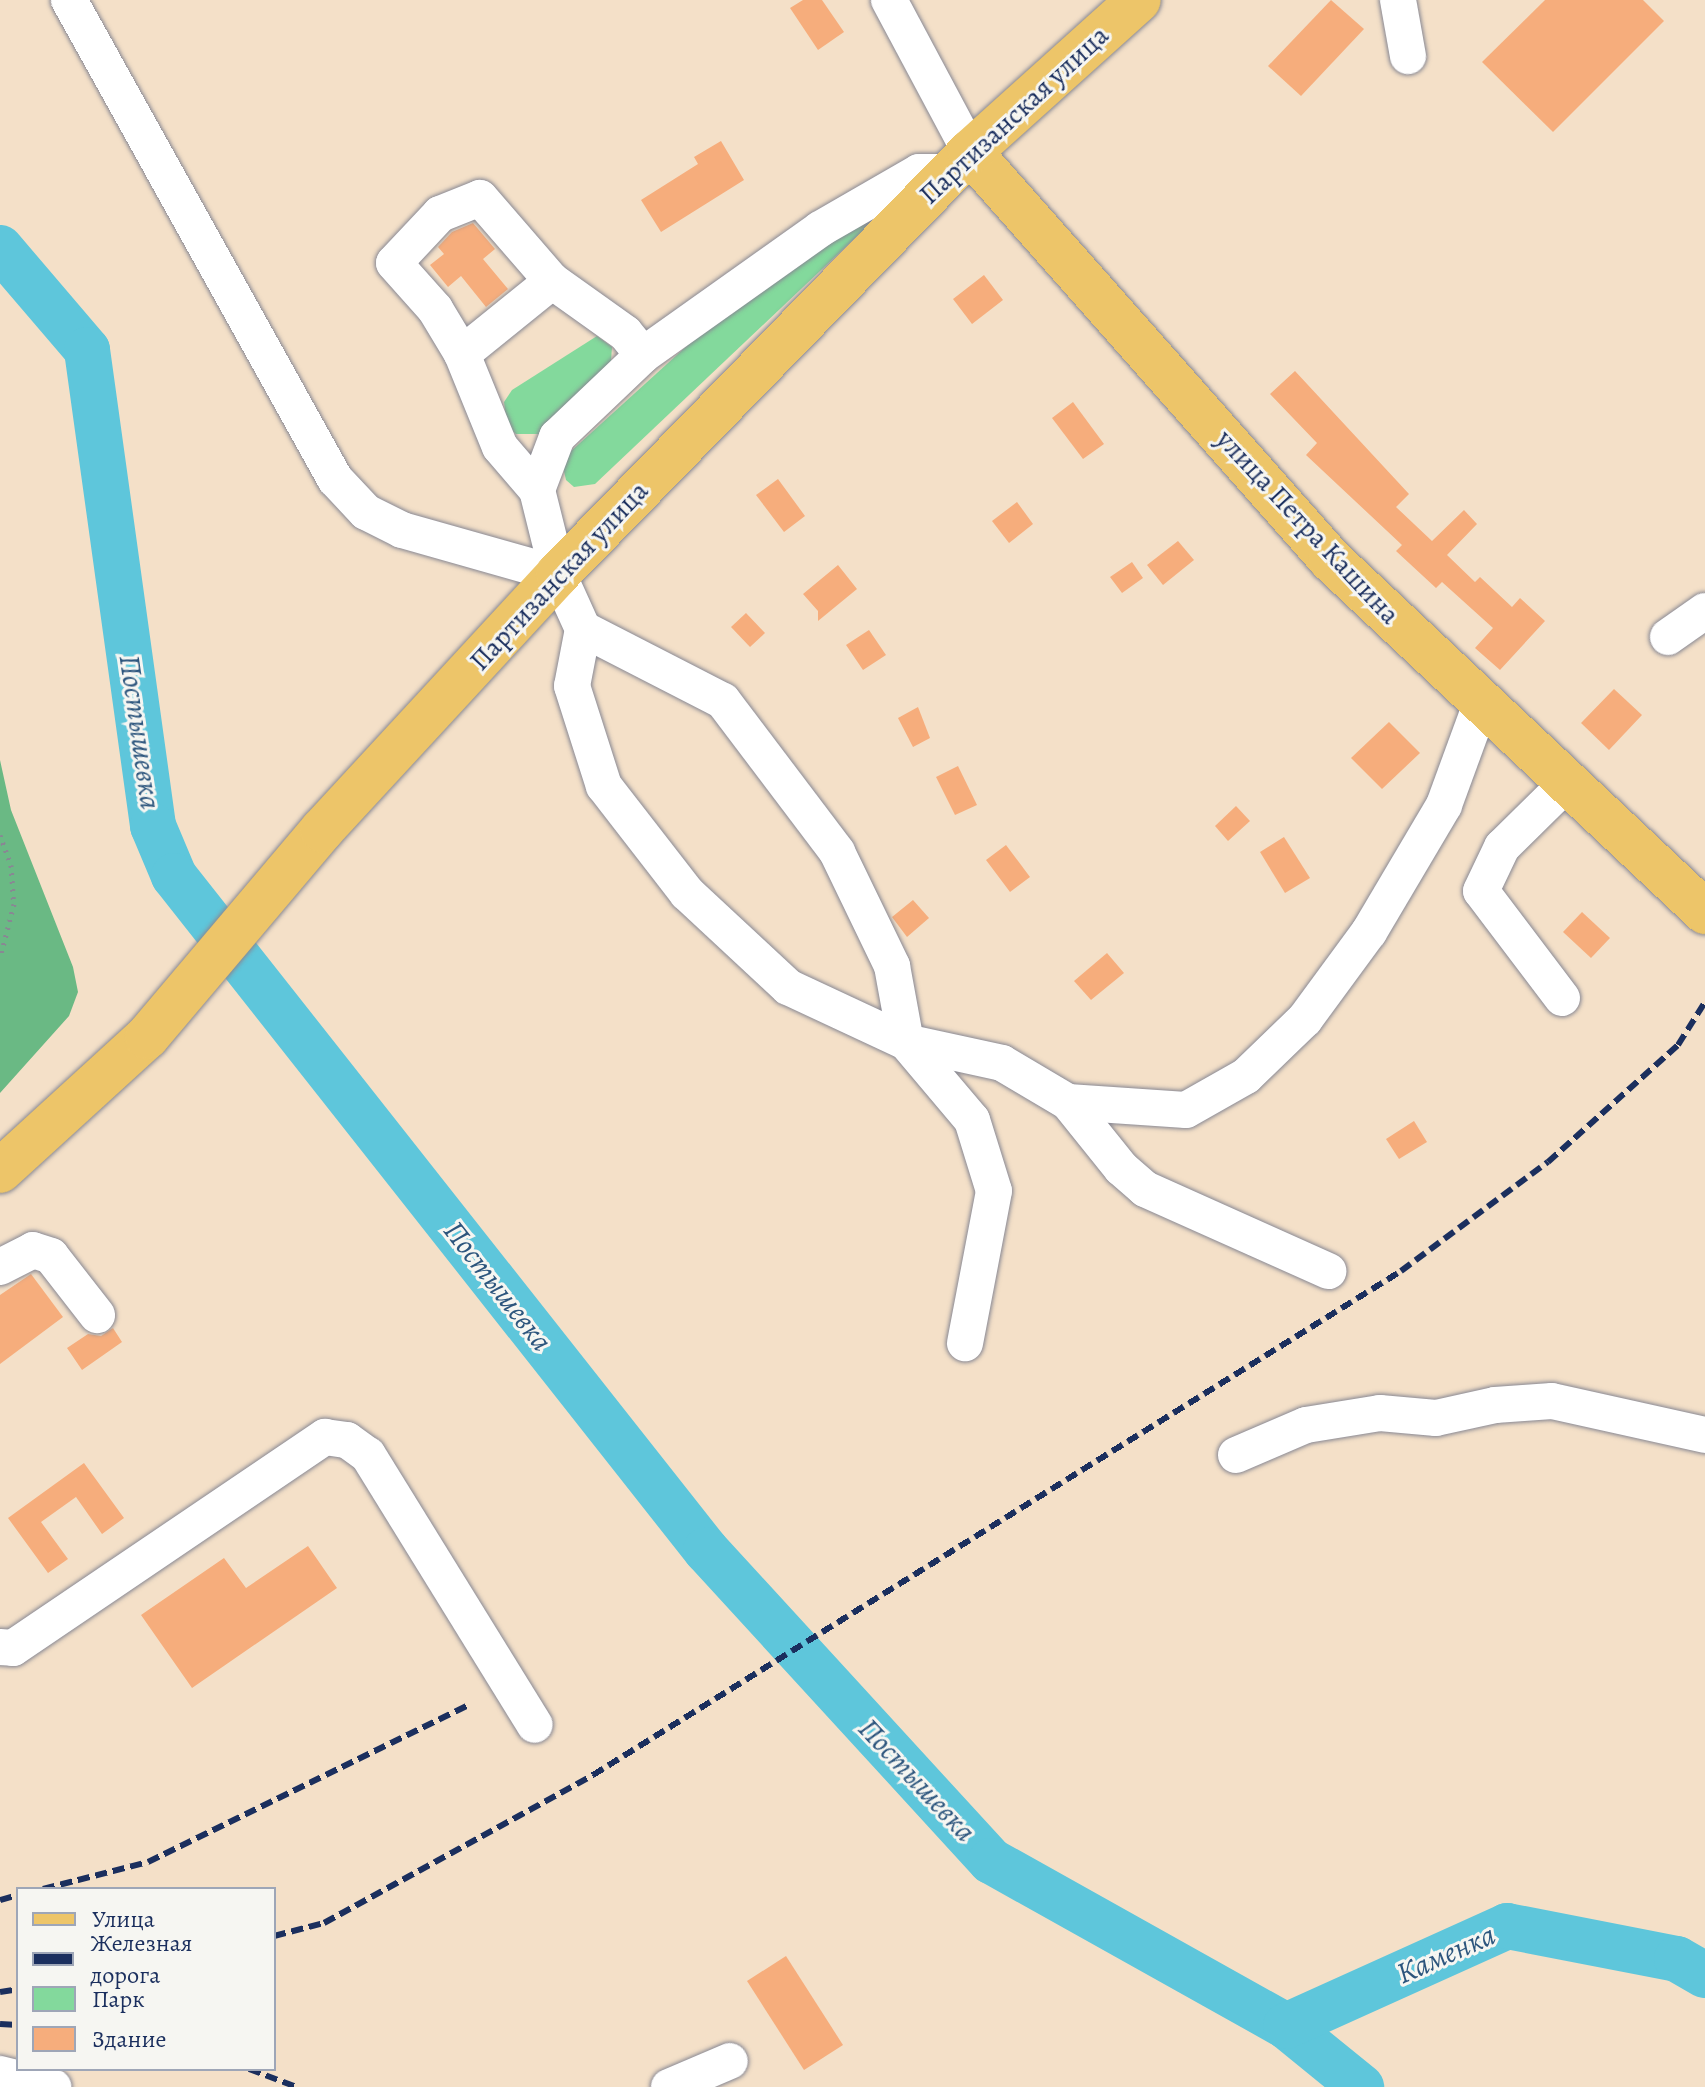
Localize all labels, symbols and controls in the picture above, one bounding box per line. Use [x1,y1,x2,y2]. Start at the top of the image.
street label: Партизанская улица [912,19,1116,211]
street label: улица Петра Кашина [1209,423,1407,631]
street label: Партизанская улица [463,474,655,678]
water label: Постышевка [111,652,169,812]
water label: Постышевка [436,1214,560,1358]
water label: Постышевка [851,1711,983,1849]
legend [16,1887,276,2071]
text: Улица [92,1903,155,1935]
water label: Каменка [1391,1916,1501,1992]
text: Железная дорога [90,1927,192,1991]
text: Парк [92,1983,145,2015]
text: Здание [92,2023,167,2055]

